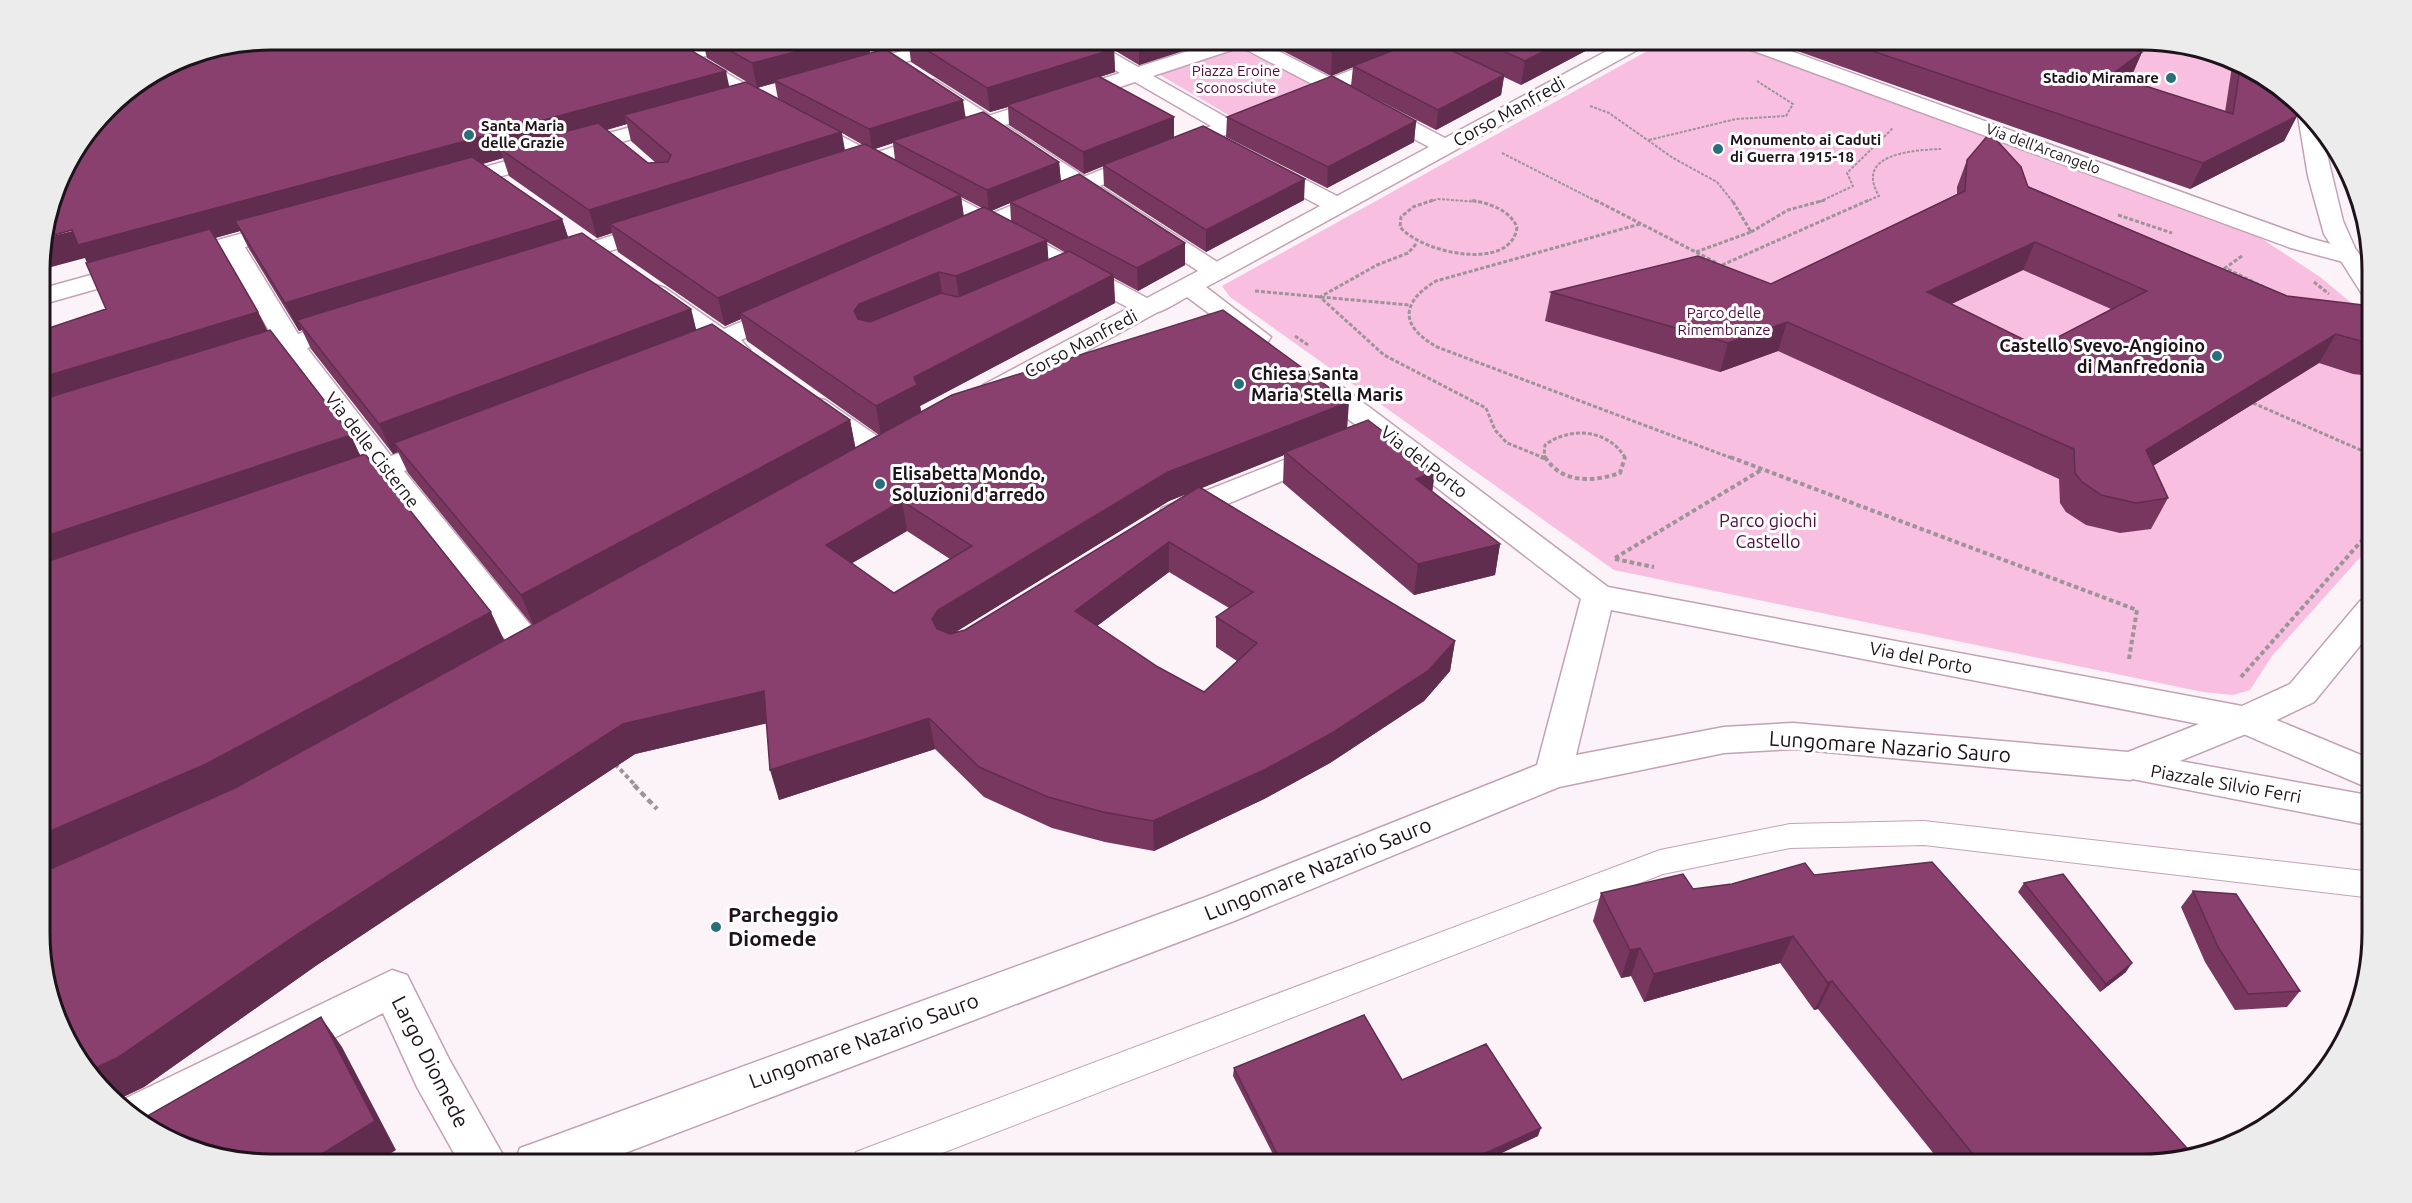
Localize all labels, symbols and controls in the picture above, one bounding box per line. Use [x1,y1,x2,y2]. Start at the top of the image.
park label: Piazza Eroine Sconosciute [1192,62,1280,96]
place label: Stadio Miramare [2043,69,2159,86]
marker: Stadio Miramare [2164,71,2178,85]
street label: Corso Manfredi [1449,72,1568,150]
place label: Santa Maria delle Grazie [481,117,565,151]
street label: Via dell'Arcangelo [1984,120,2103,177]
marker: Santa Maria delle Grazie [462,128,476,142]
place label: Monumento ai Caduti di Guerra 1915-18 [1730,131,1881,165]
marker: Monumento ai Caduti di Guerra 1915-18 [1711,142,1725,156]
park label: Parco delle Rimembranze [1678,304,1770,338]
street label: Corso Manfredi [1021,305,1140,381]
place label: Castello Svevo-Angioino di Manfredonia [1999,335,2205,376]
marker: Castello Svevo-Angioino di Manfredonia [2210,349,2224,363]
place label: Chiesa Santa Maria Stella Maris [1251,363,1403,404]
marker: Chiesa Santa Maria Stella Maris [1232,377,1246,391]
street label: Via delle Cisterne [322,388,424,511]
street label: Via del Porto [1377,421,1472,501]
place label: Elisabetta Mondo, Soluzioni d'arredo [892,463,1045,504]
marker: Elisabetta Mondo, Soluzioni d'arredo [873,477,887,491]
park label: Parco giochi Castello [1719,510,1817,551]
street label: Via del Porto [1868,637,1974,677]
street label: Lungomare Nazario Sauro [1768,726,2012,766]
street label: Piazzale Silvio Ferri [2149,760,2303,806]
street label: Lungomare Nazario Sauro [1201,811,1435,925]
place label: Parcheggio Diomede [728,902,839,950]
marker: Parcheggio Diomede [709,920,723,934]
street label: Lungomare Nazario Sauro [746,987,982,1093]
street label: Largo Diomede [387,992,474,1131]

